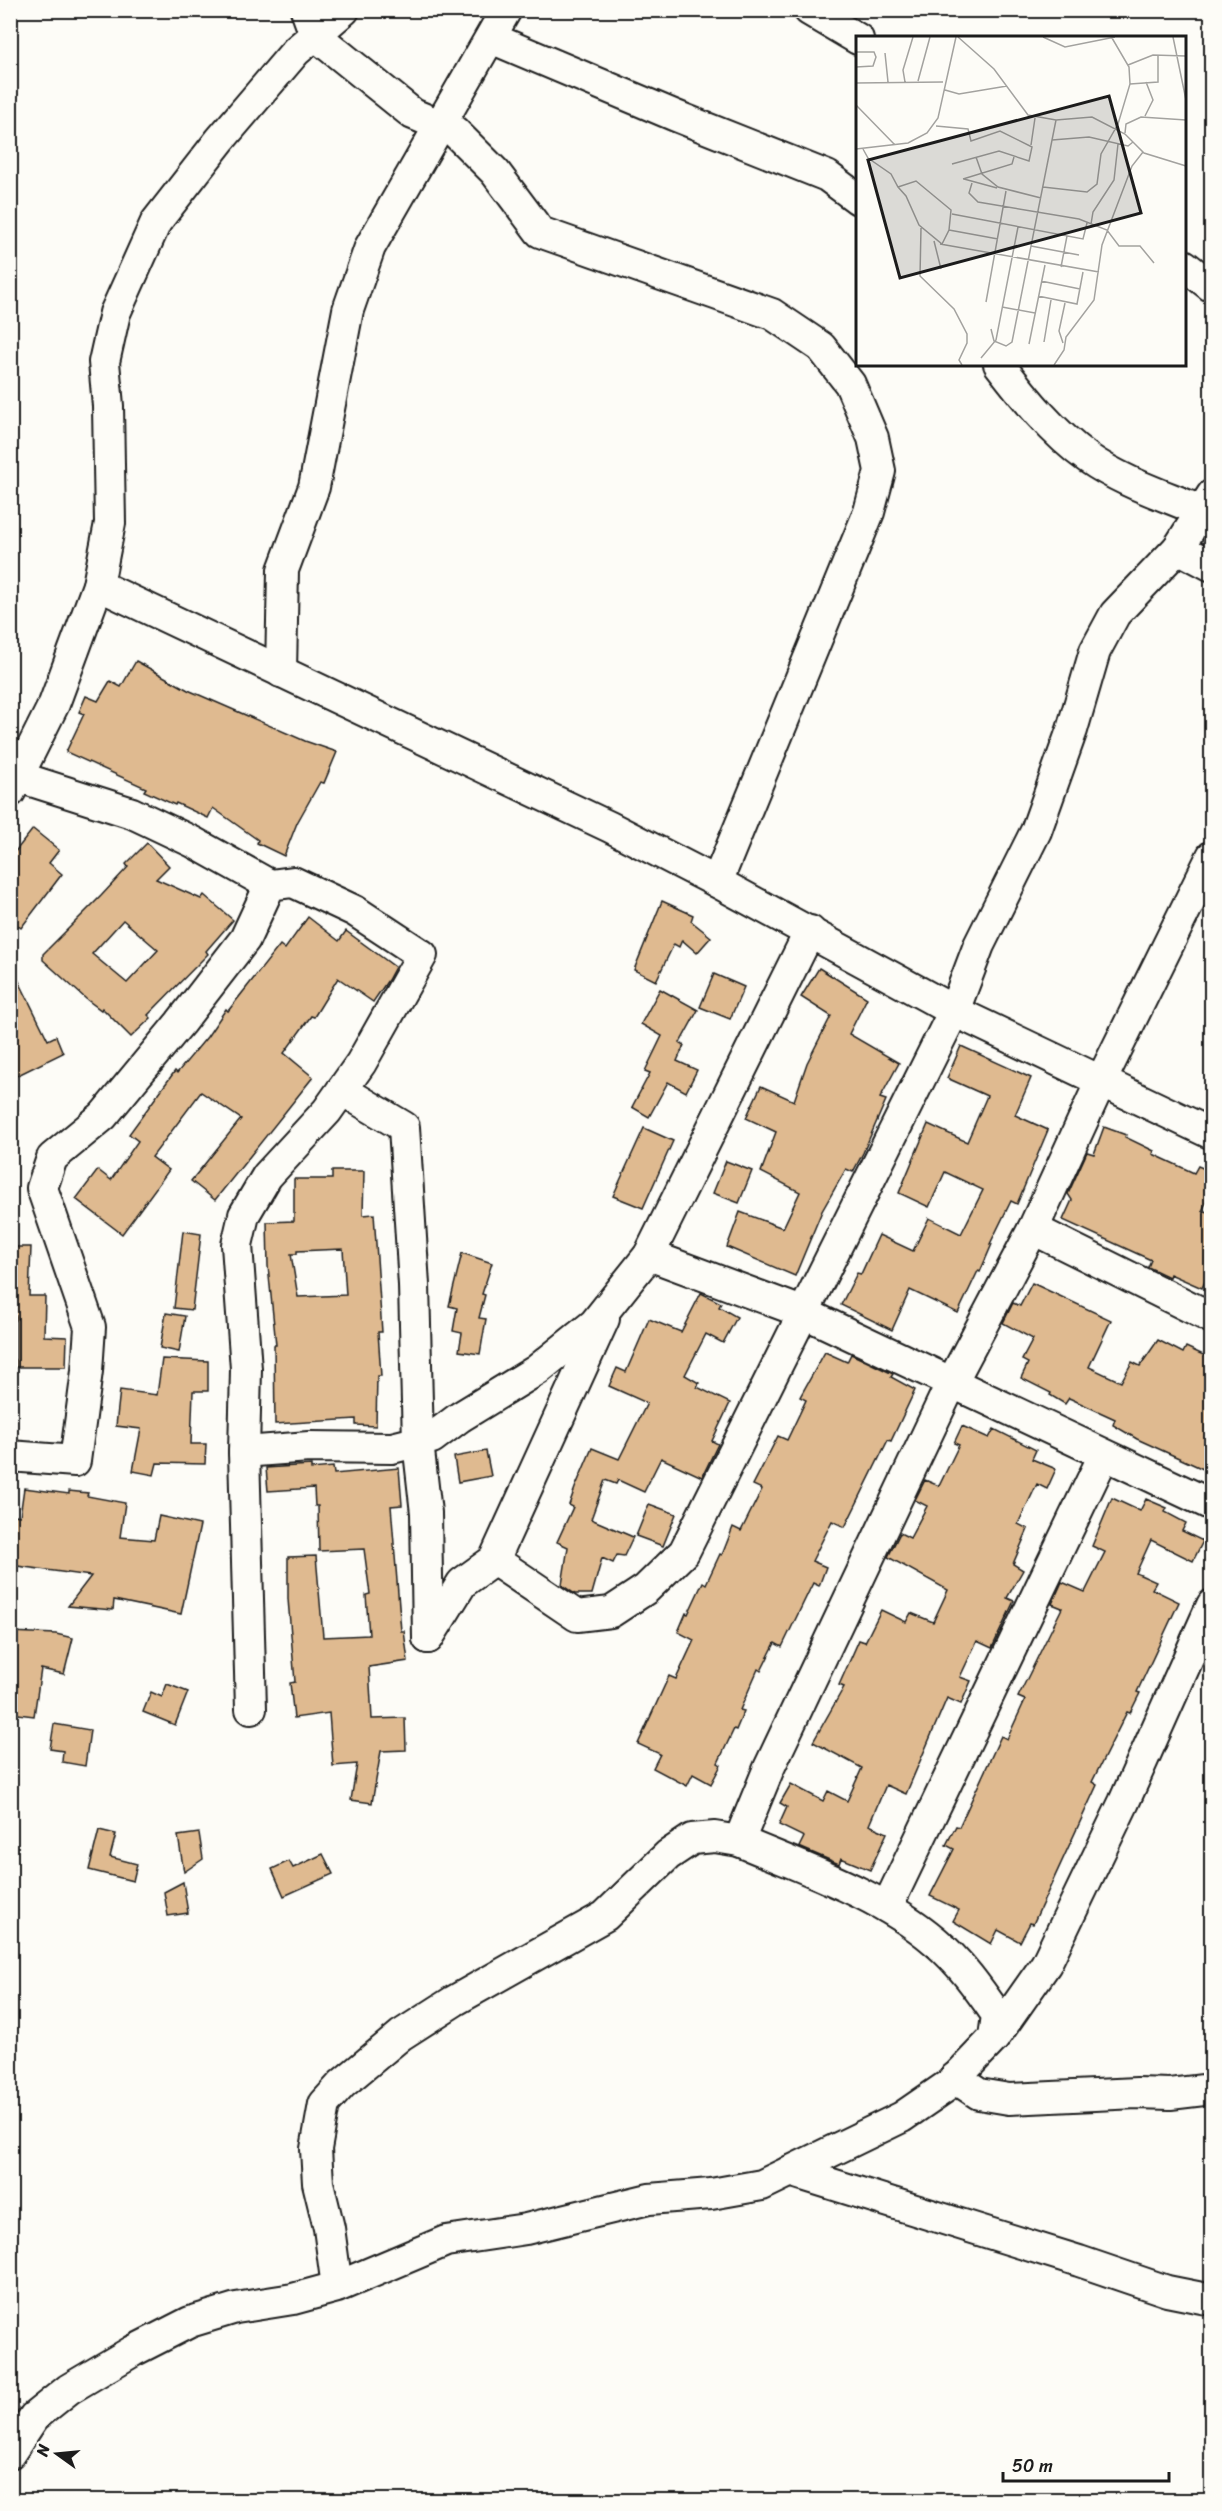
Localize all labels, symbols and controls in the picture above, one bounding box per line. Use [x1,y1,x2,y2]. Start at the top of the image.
inset map [856,36,1186,366]
north arrow [27,2424,87,2484]
text: N [27,2440,59,2460]
scale bar [1003,2445,1170,2483]
text: 50 m [1012,2450,1053,2482]

